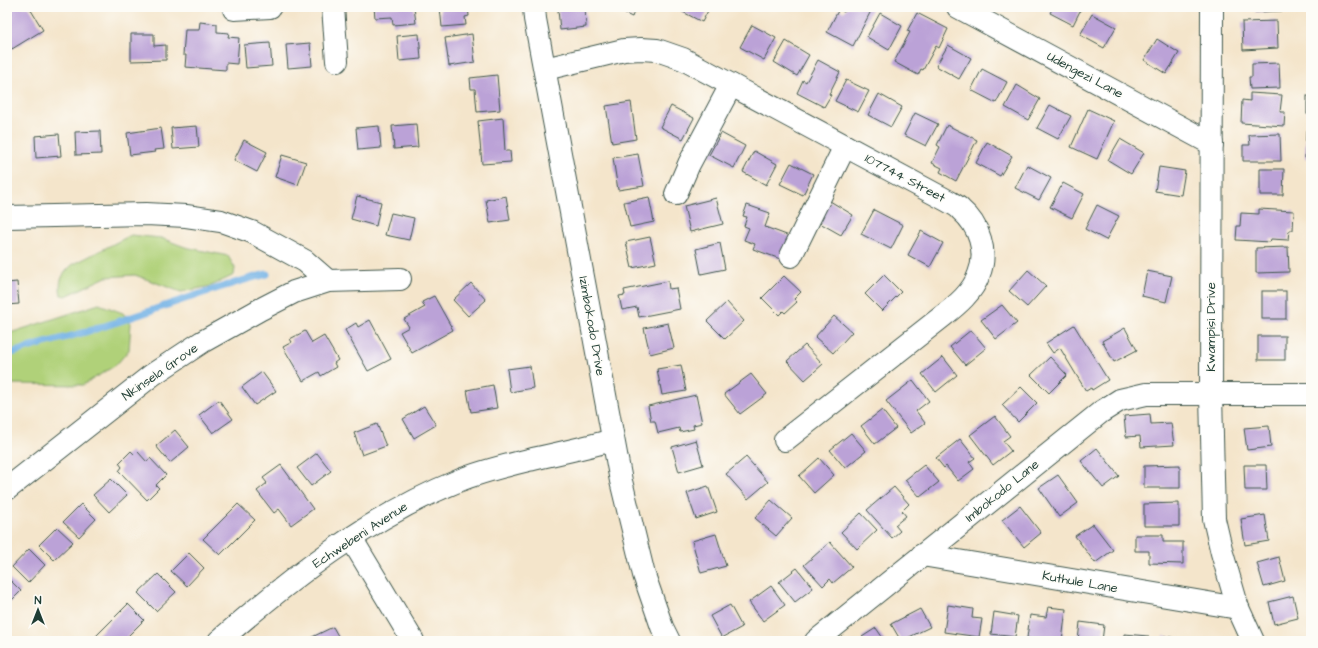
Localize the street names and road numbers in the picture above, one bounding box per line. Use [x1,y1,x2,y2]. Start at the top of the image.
street label: Udengezi Lane [1043,47,1126,104]
street label: 107744 Street [862,149,949,207]
street label: Izimbokodo Drive [574,275,610,377]
street label: Kwampisi Drive [1202,282,1220,372]
street label: Nkinsela Grove [118,339,202,405]
street label: Imbokodo Lane [961,456,1043,526]
street label: Echwebeni Avenue [309,497,411,573]
street label: Kuthule Lane [1041,567,1119,597]

